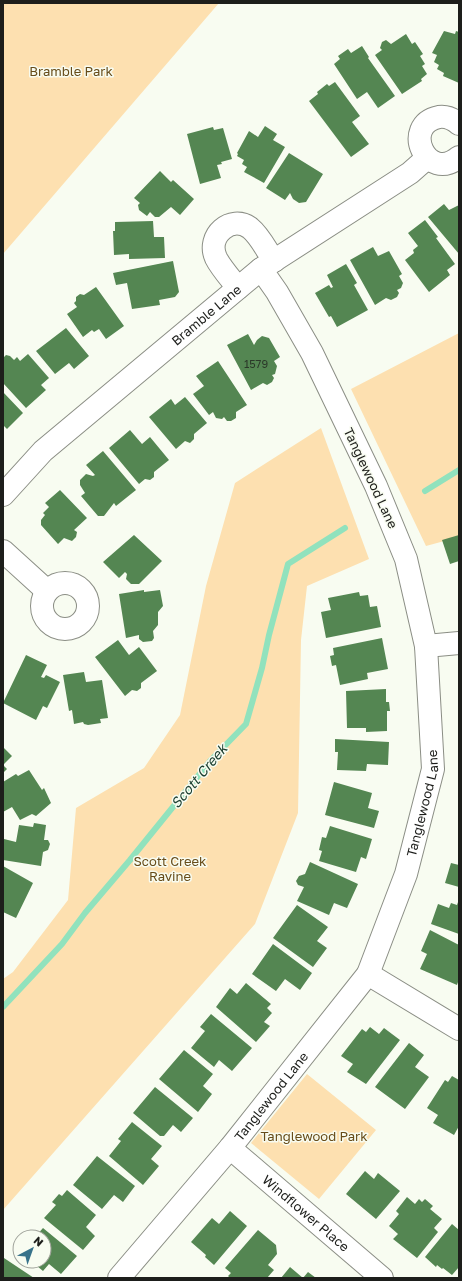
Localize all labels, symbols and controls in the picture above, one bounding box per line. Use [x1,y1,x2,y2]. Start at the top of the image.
park label: Bramble Park [29,63,113,79]
street label: Bramble Lane [168,281,244,348]
house number: 1579 [244,357,268,370]
street label: Tanglewood Lane [341,425,401,531]
water label: Scott Creek [167,739,232,811]
street label: Tanglewood Lane [403,749,441,858]
park label: Scott Creek Ravine [134,853,207,884]
street label: Tanglewood Lane [231,1048,311,1144]
park label: Tanglewood Park [260,1128,368,1144]
street label: Windflower Place [259,1171,353,1255]
north arrow [12,1229,52,1269]
text: N [31,1233,46,1249]

